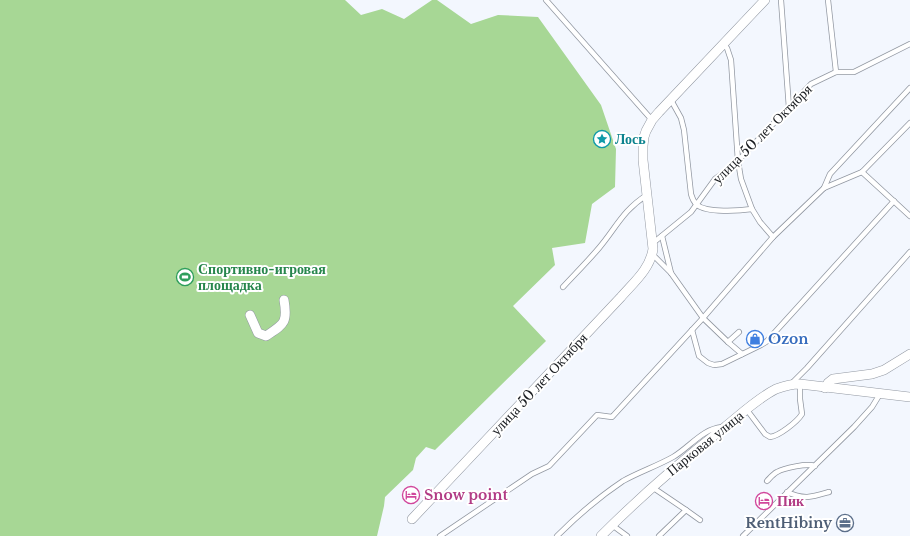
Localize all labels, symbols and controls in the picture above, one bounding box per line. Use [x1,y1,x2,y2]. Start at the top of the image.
street label: улица 50 лет Октября [708,80,816,188]
place icon: Лось [592,129,612,149]
place label: Лось [615,130,646,148]
place label: Спортивно-игровая площадка [198,260,326,294]
sports icon: Спортивно-игровая площадка [175,267,195,287]
street label: улица 50 лет Октября [487,329,592,439]
shop icon: Ozon [745,329,765,349]
place label: Ozon [768,330,809,348]
street label: Парковая улица [663,406,748,480]
hotel icon: Snow point [401,485,421,505]
place label: Snow point [424,486,508,504]
hotel icon: Пик [754,491,774,511]
place label: Пик [777,492,805,510]
office icon: RentHibiny [835,513,855,533]
place label: RentHibiny [745,514,833,532]

